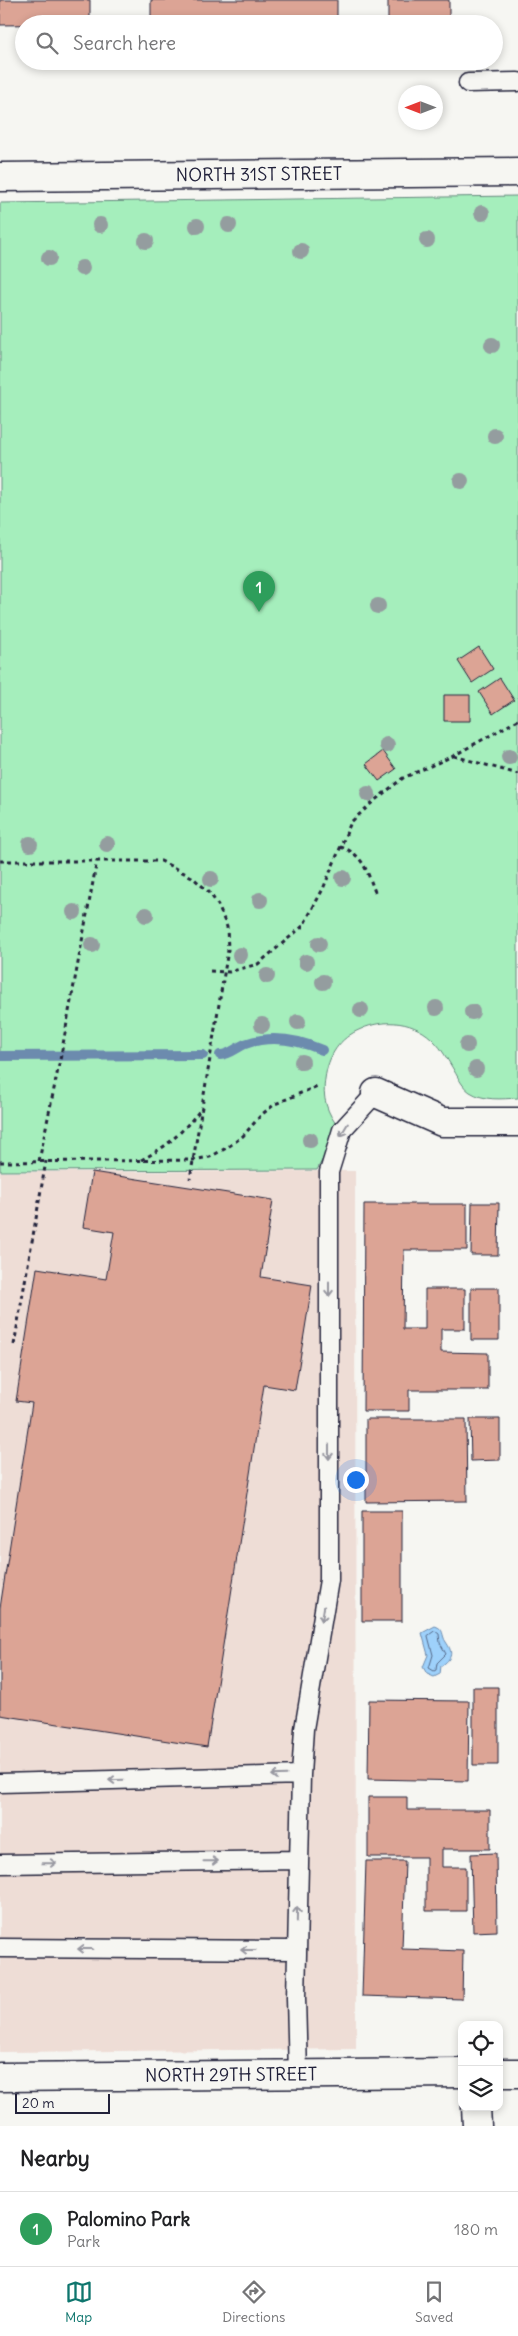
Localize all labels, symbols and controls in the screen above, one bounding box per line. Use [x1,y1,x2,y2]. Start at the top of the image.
search box [15,15,503,70]
icon: search [33,29,61,57]
text: Search here [73,31,176,55]
north arrow [398,85,443,130]
street label: NORTH 31ST STREET [176,162,342,186]
pin: 1 [243,571,275,612]
one-way arrow [339,1123,350,1137]
one-way arrow [324,1281,334,1297]
one-way arrow [324,1444,334,1460]
your location [343,1467,369,1493]
one-way arrow [318,1606,328,1622]
one-way arrow [271,1771,287,1780]
one-way arrow [108,1775,124,1785]
one-way arrow [202,1856,219,1866]
one-way arrow [40,1859,56,1868]
one-way arrow [293,1907,302,1923]
one-way arrow [77,1944,94,1954]
one-way arrow [240,1945,256,1955]
map controls [458,2021,503,2111]
button: locate [458,2021,503,2066]
street label: NORTH 29TH STREET [145,2062,317,2087]
button: layers [458,2066,503,2111]
scale bar [15,2091,110,2114]
text: 20 m [22,2094,55,2112]
text: Nearby [20,2145,90,2172]
text: Palomino Park [67,2207,190,2231]
text: 1 [33,2219,39,2239]
text: 180 m [454,2219,498,2239]
text: Park [67,2231,100,2251]
tab: Map [65,2278,93,2326]
tab: Directions [222,2278,285,2326]
tab: Saved [415,2278,453,2326]

